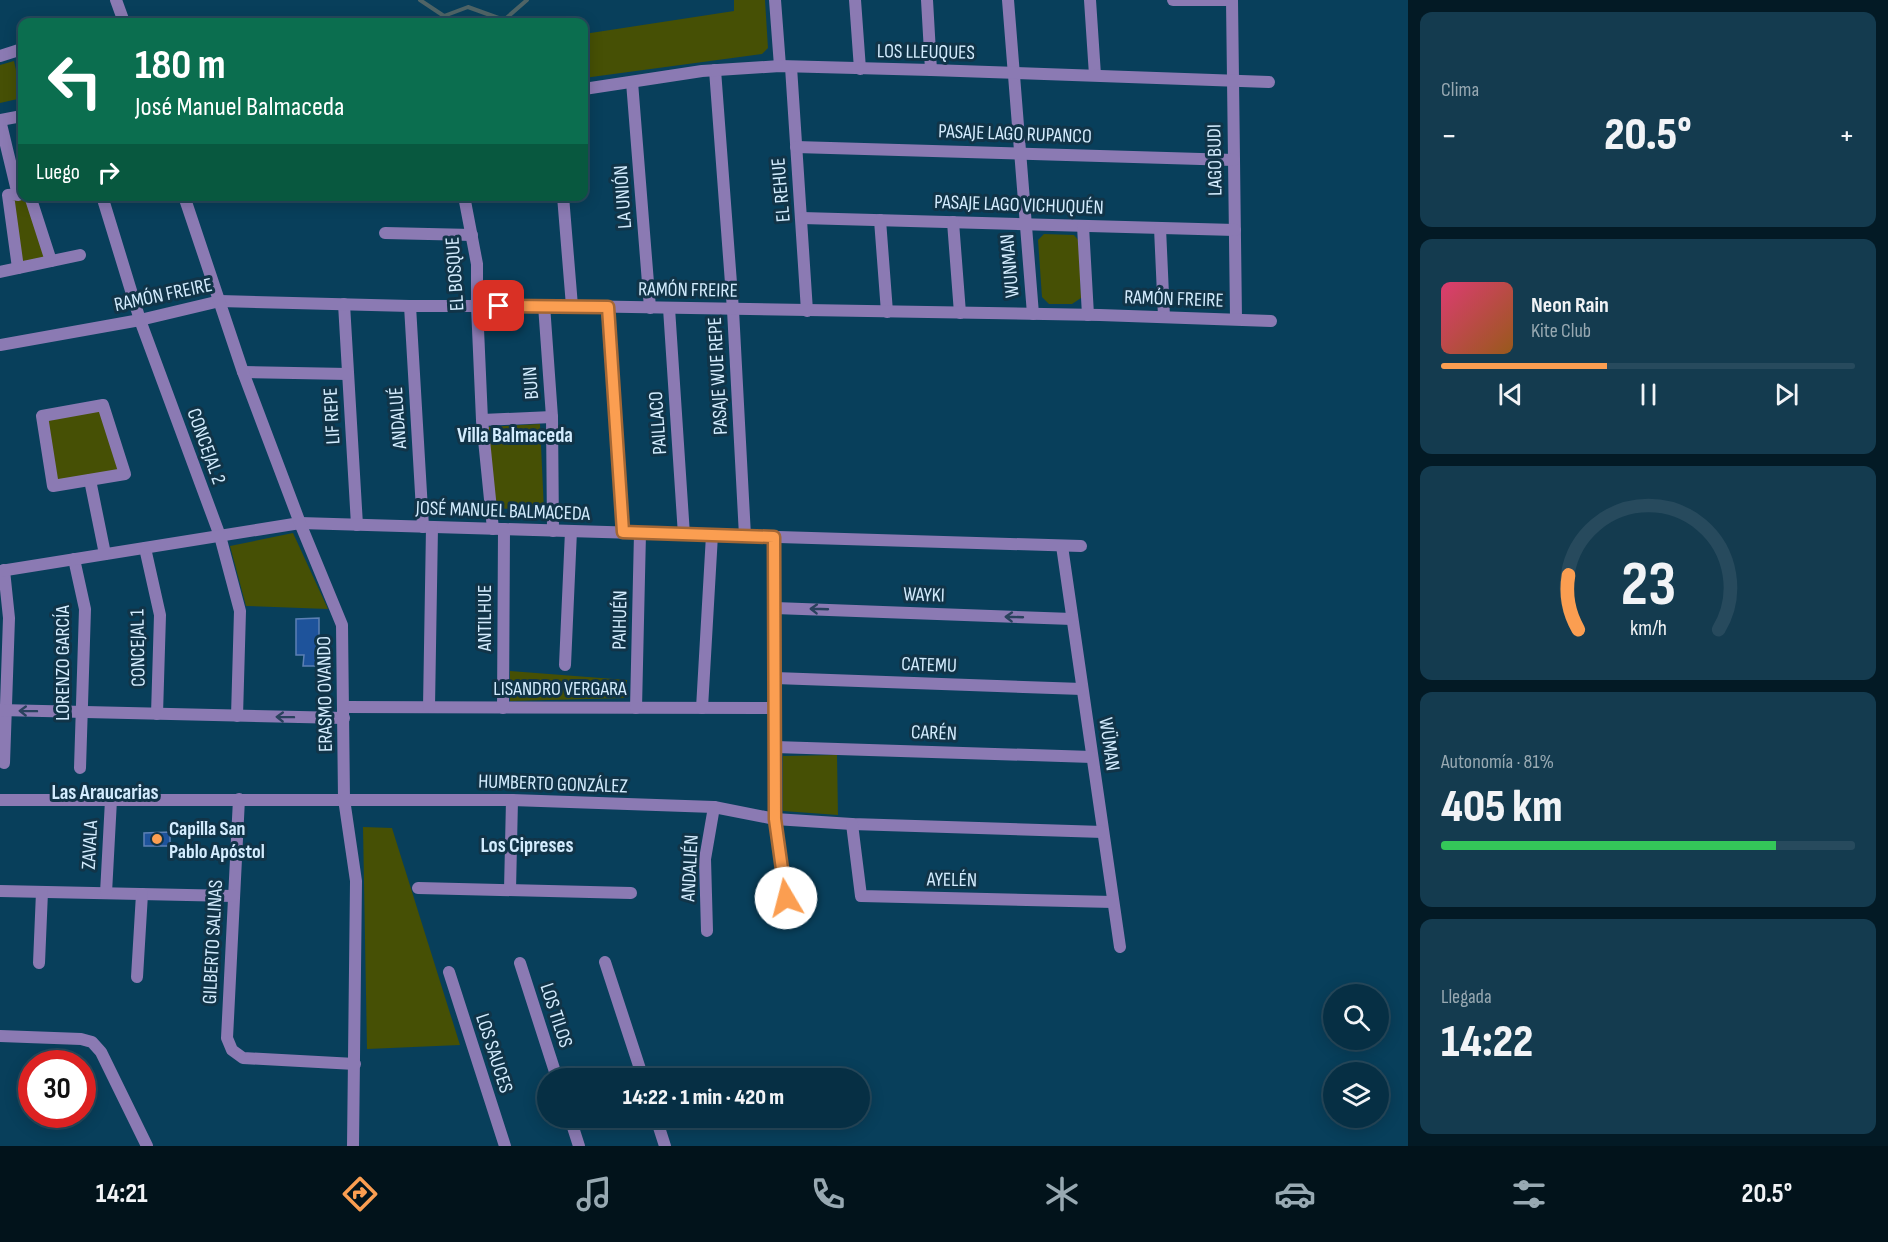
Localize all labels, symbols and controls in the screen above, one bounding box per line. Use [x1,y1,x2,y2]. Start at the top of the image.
street label: LOS LLEUQUES [877,39,975,65]
text: 180 m [135,40,226,91]
icon: left [36,42,114,120]
text: Clima [1441,78,1479,102]
text: José Manuel Balmaceda [135,91,344,123]
text: 20.5° [1604,108,1692,163]
text: − [1441,116,1457,156]
text: + [1839,116,1855,156]
street label: PASAJE LAGO RUPANCO [938,119,1092,149]
street label: LAGO BUDI [1202,124,1228,196]
icon: right [92,156,125,189]
street label: EL REHUE [766,157,796,223]
text: Luego [36,159,80,186]
street label: LA UNIÓN [609,164,637,229]
street label: PASAJE LAGO VICHUQUÉN [934,190,1104,220]
street label: WUNMAN [995,233,1025,299]
street label: EL BOSQUE [440,236,470,312]
street label: RAMÓN FREIRE [112,273,214,317]
street label: RAMÓN FREIRE [638,277,738,303]
pin [473,280,524,331]
street label: RAMÓN FREIRE [1124,285,1224,313]
icon: arrive [482,289,515,322]
text: Neon Rain [1531,292,1609,319]
street label: PASAJE WUE REPE [703,316,733,435]
text: Kite Club [1531,319,1591,343]
street label: BUIN [518,366,544,400]
icon: previous [1494,378,1527,411]
icon: pause [1632,378,1665,411]
icon: next [1770,378,1803,411]
street label: ANDALUÉ [384,386,412,451]
street label: LIF REPE [319,387,345,445]
street label: PAILLACO [644,390,672,455]
street label: CONCEJAL 2 [181,405,231,488]
district label: Villa Balmaceda [457,423,573,448]
street label: JOSÉ MANUEL BALMACEDA [414,496,591,526]
text: 23 [1620,548,1676,623]
street label: WAYKI [903,582,945,608]
street label: ANTILHUE [473,585,497,652]
street label: PAIHUÉN [607,590,633,650]
one-way arrow [809,604,829,615]
street label: LORENZO GARCÍA [51,605,75,721]
street label: CONCEJAL 1 [125,609,151,687]
one-way arrow [1004,611,1024,622]
text: km/h [1629,616,1667,641]
street label: ERASMO OVANDO [312,636,338,752]
street label: CATEMU [901,652,957,678]
street label: LISANDRO VERGARA [493,677,627,701]
one-way arrow [18,705,38,717]
one-way arrow [276,711,296,722]
street label: WÜMAN [1093,716,1125,772]
street label: CARÉN [911,720,957,746]
text: Autonomía · 81% [1441,750,1554,774]
street label: HUMBERTO GONZÁLEZ [478,769,628,799]
district label: Las Araucarias [51,780,159,805]
text: 405 km [1441,780,1562,835]
place label: Capilla San Pablo Apóstol [169,817,265,864]
street label: ZAVALA [77,819,103,870]
marker: Capilla San Pablo Apóstol [150,832,164,846]
district label: Los Cipreses [480,833,574,858]
street label: ANDALIÉN [676,834,704,903]
position arrow [754,866,818,930]
street label: AYELÉN [926,868,977,892]
street label: GILBERTO SALINAS [198,879,228,1005]
street label: LOS TILOS [534,980,578,1050]
map controls [1323,984,1389,1128]
button: search [1323,984,1389,1050]
text: Llegada [1441,985,1492,1009]
street label: LOS SAUCES [470,1011,518,1096]
text: 14:22 [1441,1015,1533,1070]
speed limit sign: 30 [18,1050,96,1128]
button: layers [1323,1062,1389,1128]
text: 14:22 · 1 min · 420 m [623,1084,784,1111]
icon: directions [339,1173,381,1215]
icon: music [573,1173,615,1215]
icon: phone [807,1173,849,1215]
icon: climate [1041,1173,1083,1215]
icon: car [1274,1173,1316,1215]
icon: filters [1508,1173,1550,1215]
text: 14:21 [96,1178,148,1210]
text: 20.5° [1742,1178,1792,1210]

